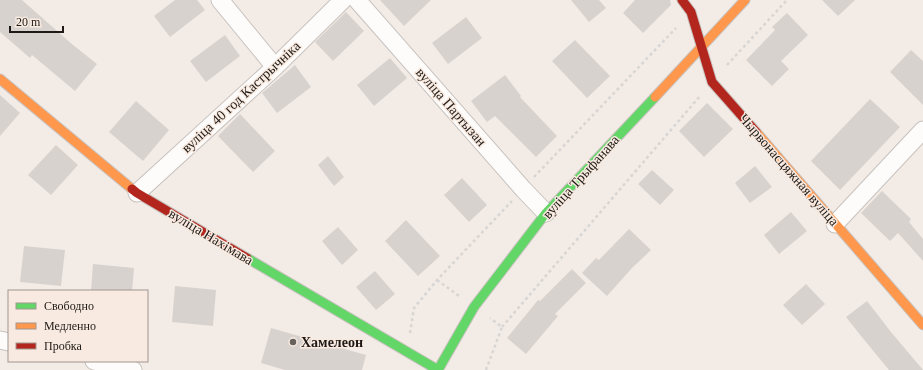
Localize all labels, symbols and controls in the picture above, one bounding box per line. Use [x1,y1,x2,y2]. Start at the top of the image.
scale bar [10,8,63,34]
text: 20 m [16,15,41,29]
street label: вуліца 40 год Кастрычніка [179,38,304,156]
street label: вуліца Партызан [413,65,489,149]
street label: Чырвонасцяжная вуліца [736,111,842,230]
street label: вуліца Трыфанава [540,132,623,222]
street label: вуліца Нахімава [166,206,256,268]
legend [8,290,148,362]
text: Свободно [44,299,94,313]
text: Медленно [44,319,96,333]
place label: Хамелеон [301,335,363,350]
marker: Хамелеон [288,337,298,347]
text: Пробка [44,339,82,353]

